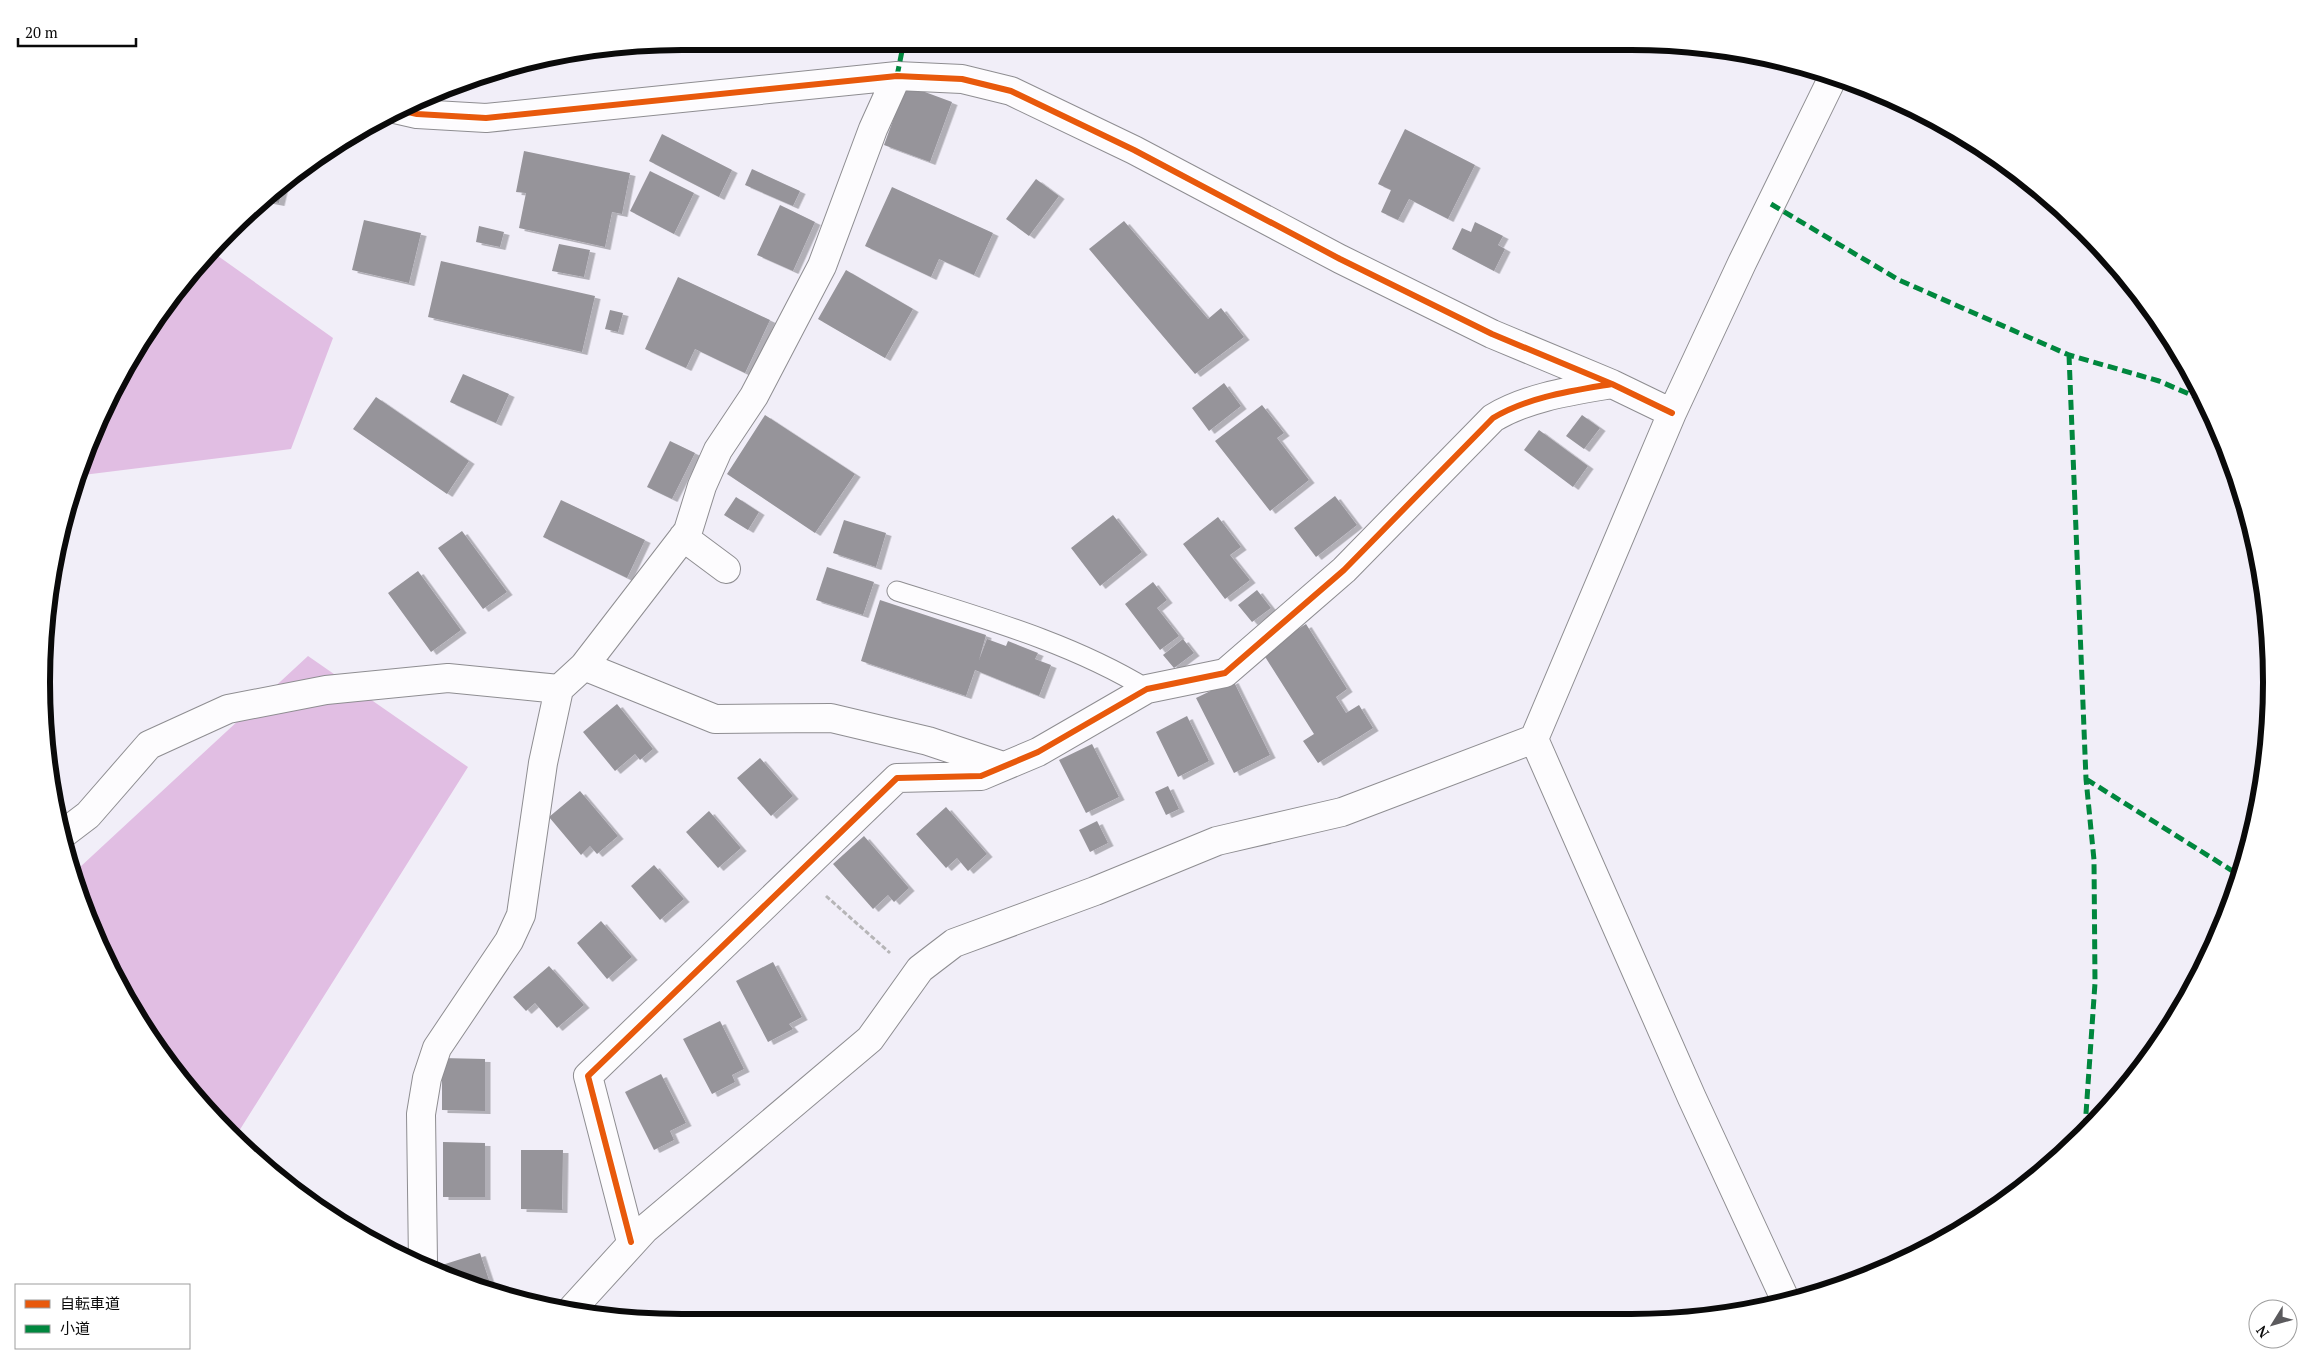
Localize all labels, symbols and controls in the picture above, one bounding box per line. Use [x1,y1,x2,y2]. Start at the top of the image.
scale bar [18,15,135,47]
text: 20 m [25,22,58,42]
legend [15,1284,190,1349]
text: 自転車道 [60,1293,120,1313]
north arrow [2248,1299,2298,1349]
text: 小道 [60,1318,90,1338]
text: N [2251,1322,2273,1342]

